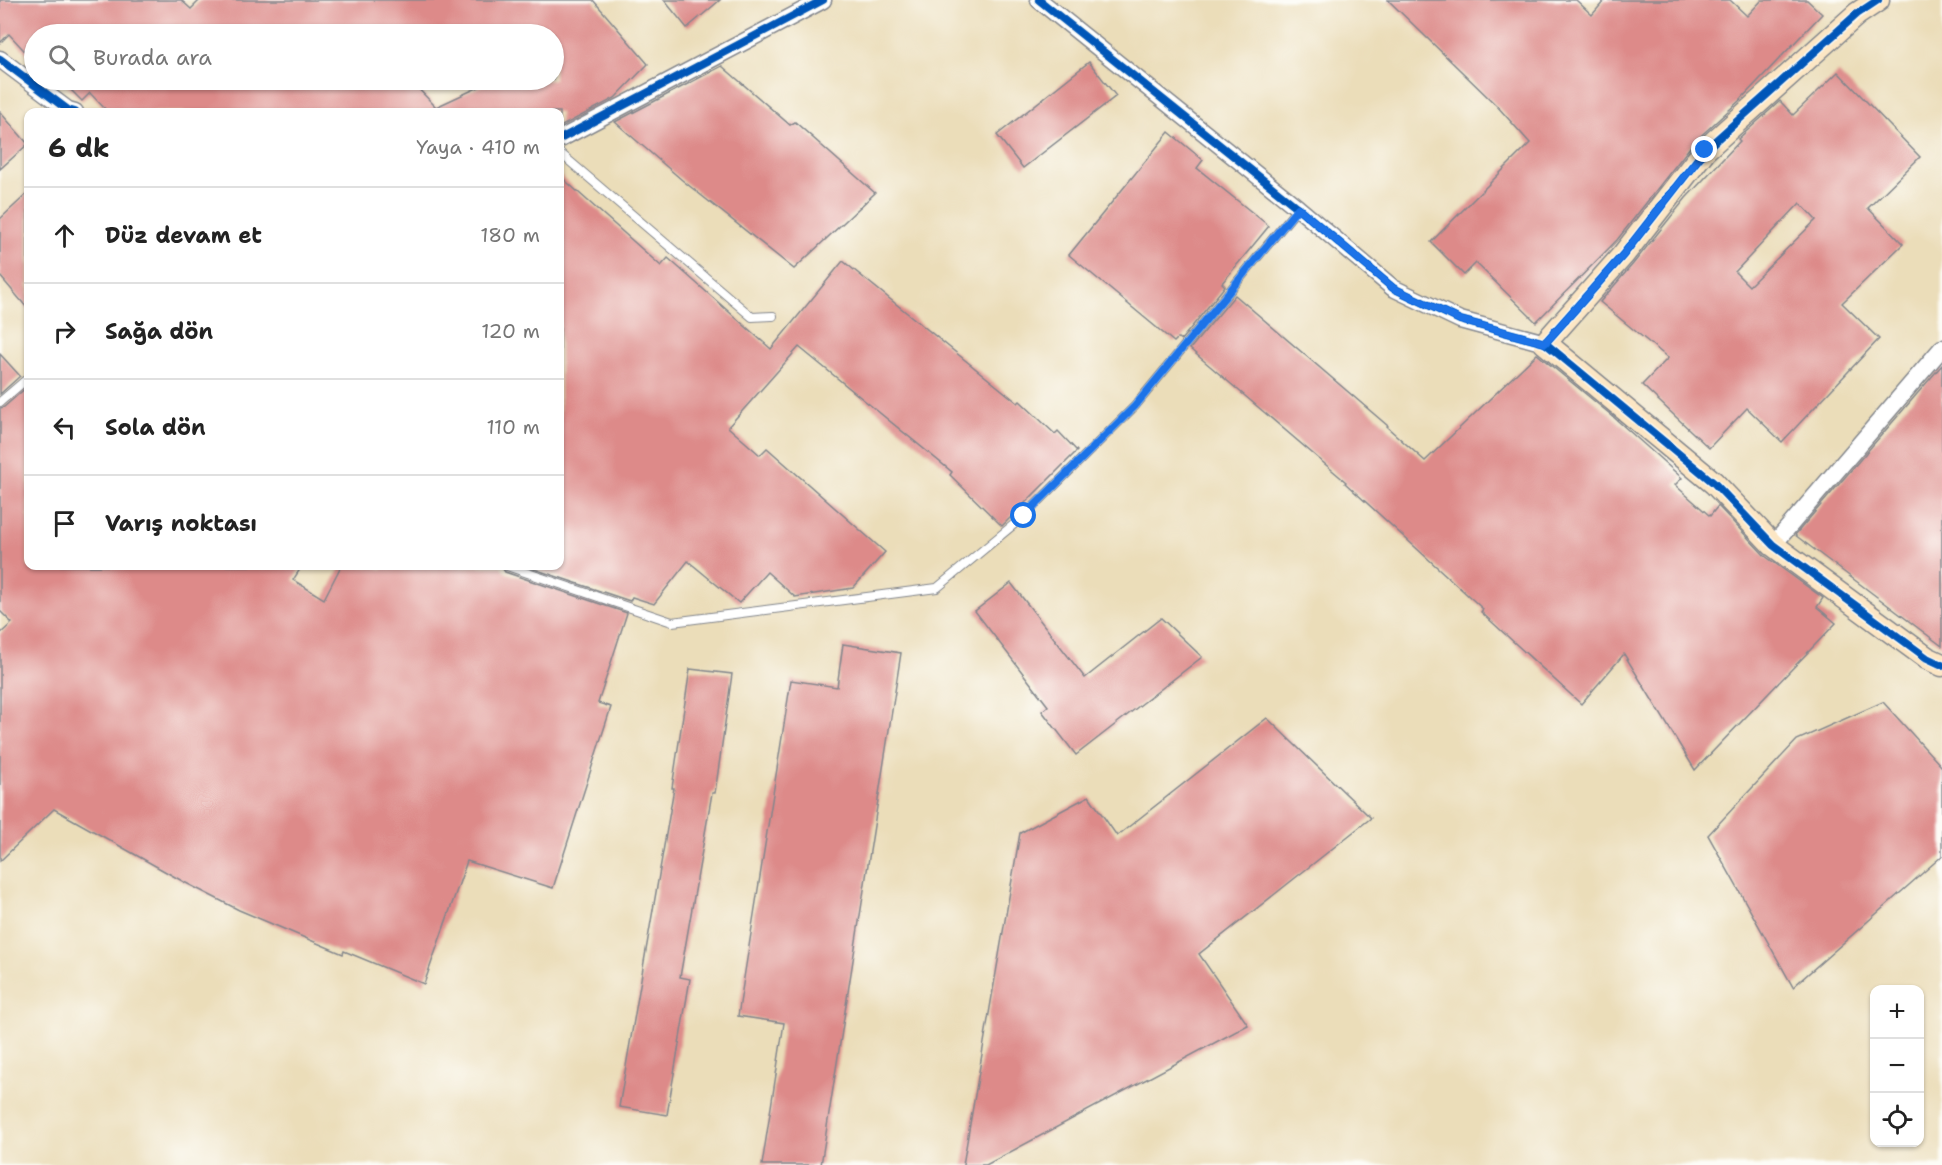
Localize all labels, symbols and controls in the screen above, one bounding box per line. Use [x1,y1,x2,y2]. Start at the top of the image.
search box [24,24,564,90]
icon: search [45,41,78,74]
text: Burada ara [93,43,212,72]
text: 6 dk [48,130,110,165]
text: Yaya · 410 m [416,134,540,160]
route end [1691,136,1717,162]
icon: ahead [48,219,81,252]
text: Düz devam et [105,221,262,250]
text: 180 m [480,222,540,248]
icon: right [48,315,81,348]
text: Sağa dön [105,317,213,346]
text: 120 m [481,318,540,344]
icon: left [48,411,81,444]
text: Sola dön [105,413,206,442]
text: 110 m [486,414,540,440]
route start [1010,502,1036,528]
icon: arrive [48,507,81,540]
text: Varış noktası [105,509,257,538]
map controls [1870,985,1924,1147]
button: + [1870,985,1924,1039]
button: − [1870,1039,1924,1093]
button: locate [1870,1093,1924,1147]

